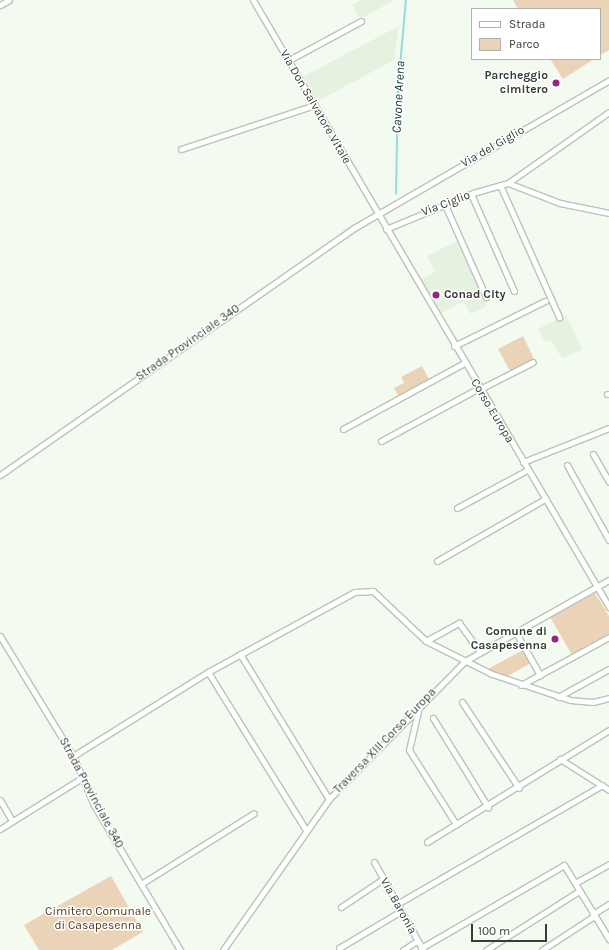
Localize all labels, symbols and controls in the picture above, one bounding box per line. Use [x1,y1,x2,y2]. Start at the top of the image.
legend [471,8,601,60]
text: Strada [509,17,545,31]
text: Parco [509,37,539,51]
street label: Via Don Salvatore Vitale [276,47,354,167]
water label: Cavone Arena [389,60,409,134]
place label: Parcheggio cimitero [484,69,548,97]
marker: Parcheggio cimitero [551,78,561,88]
street label: Via del Giglio [459,123,527,171]
street label: Via Ciglio [420,188,472,220]
place label: Conad City [444,288,506,302]
marker: Conad City [431,290,441,300]
street label: Strada Provinciale 340 [133,302,243,384]
street label: Corso Europa [467,376,517,446]
place label: Comune di Casapesenna [471,625,547,653]
marker: Comune di Casapesenna [550,634,560,644]
street label: Traversa XIII Corso Europa [331,685,439,797]
street label: Strada Provinciale 340 [56,735,126,851]
street label: Via Baronia [377,875,419,937]
park label: Cimitero Comunale di Casapesenna [45,905,151,933]
scale bar [473,916,549,942]
text: 100 m [478,924,510,938]

